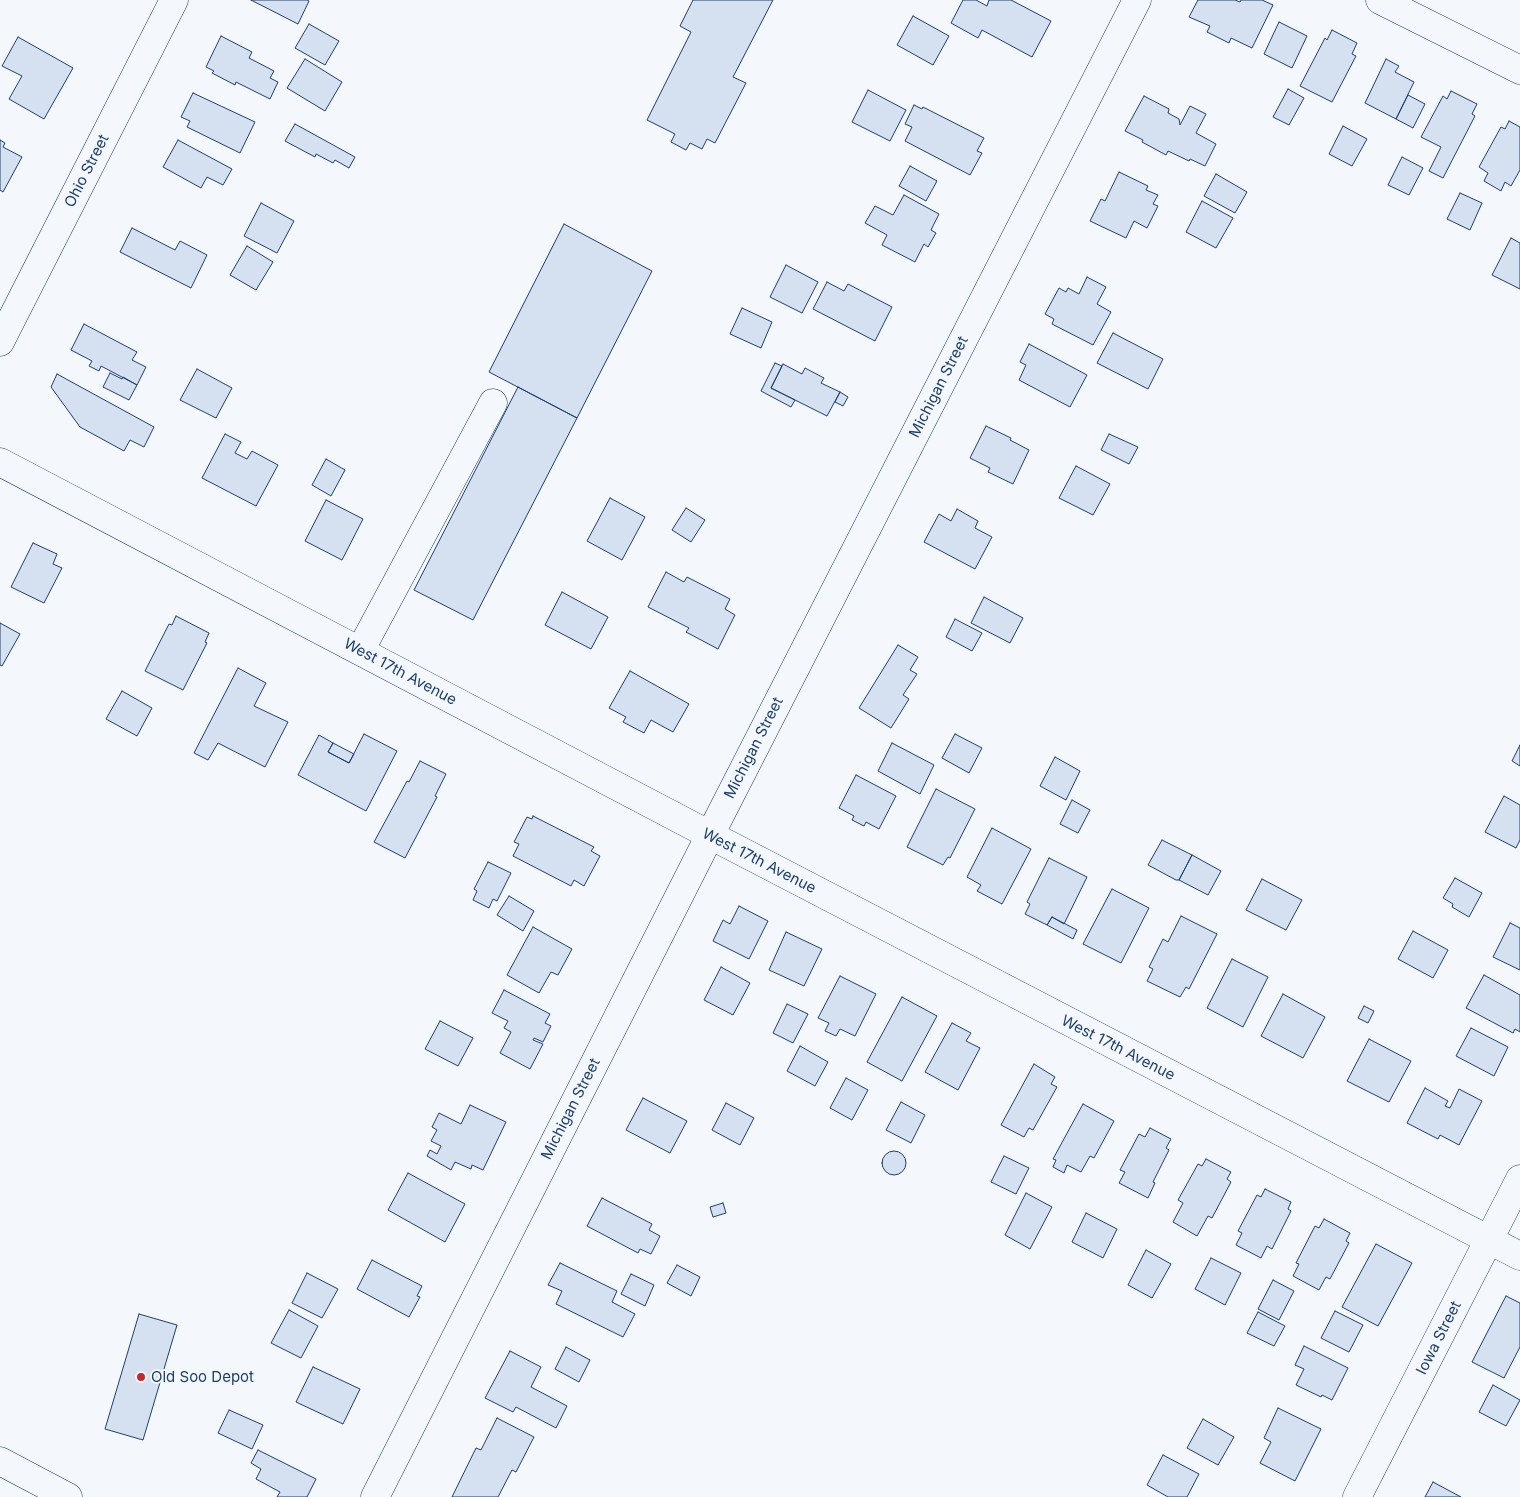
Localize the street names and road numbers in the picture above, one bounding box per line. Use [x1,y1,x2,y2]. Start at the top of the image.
street label: Ohio Street [61,131,113,211]
street label: Michigan Street [906,333,972,441]
street label: West 17th Avenue [341,635,459,709]
street label: Michigan Street [721,694,787,802]
street label: West 17th Avenue [699,825,819,897]
street label: West 17th Avenue [1058,1012,1178,1084]
street label: Michigan Street [538,1055,604,1163]
street label: Iowa Street [1413,1298,1465,1378]

